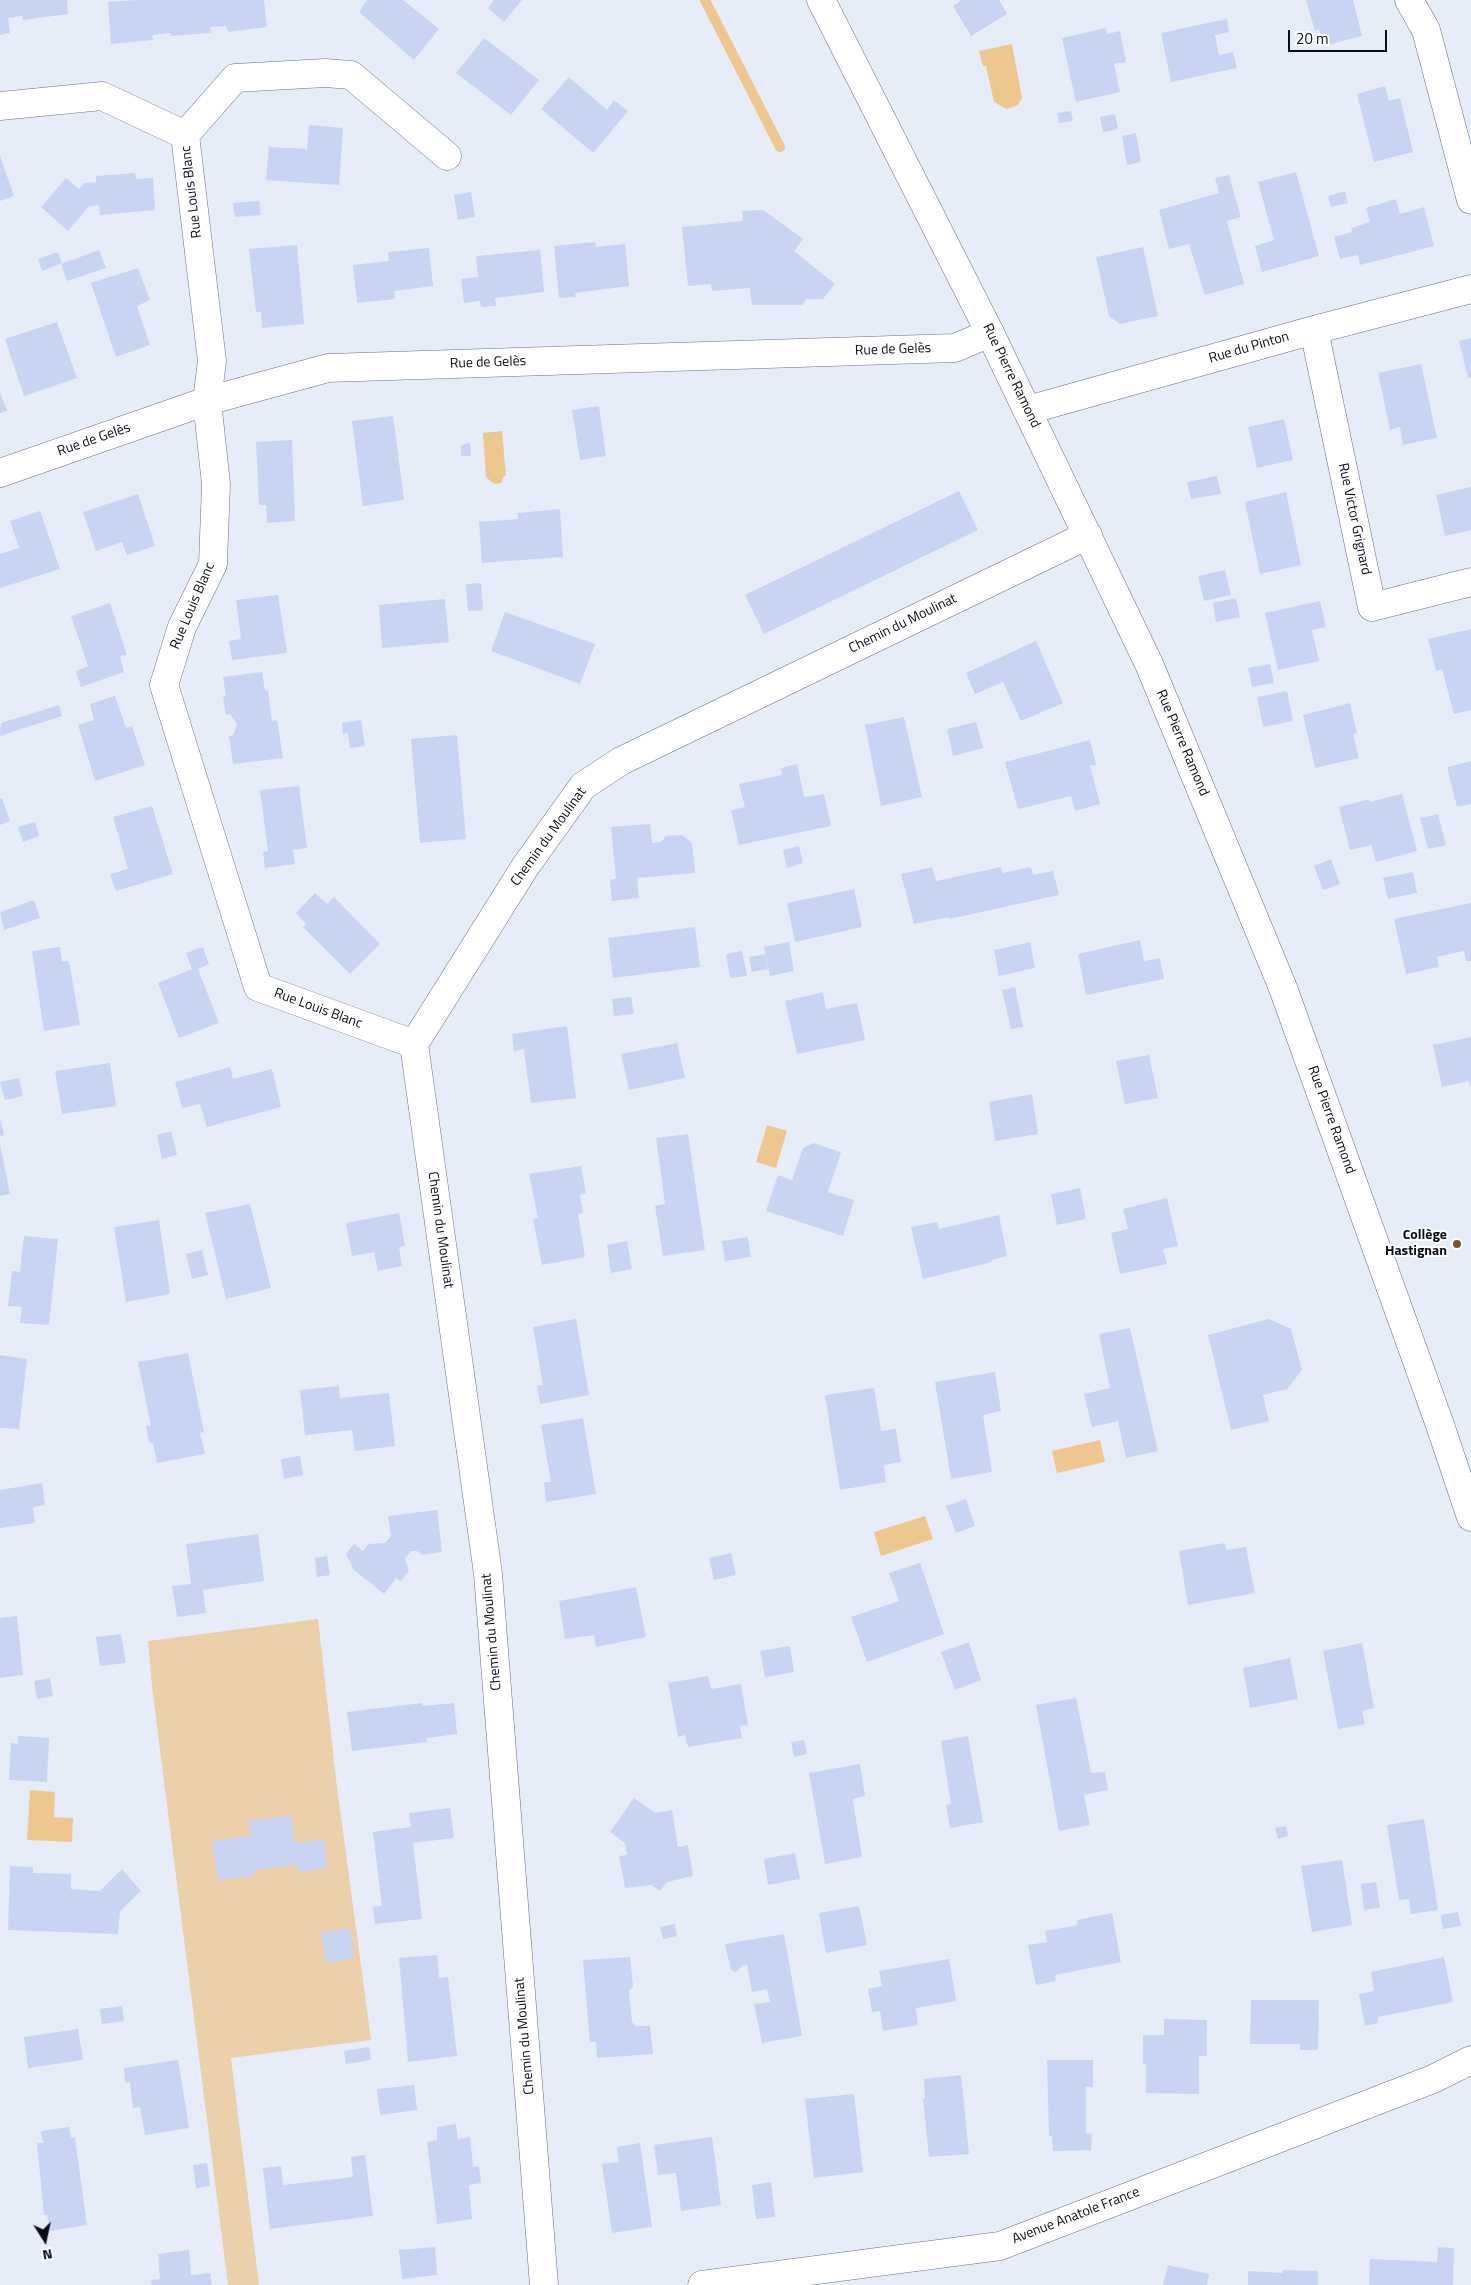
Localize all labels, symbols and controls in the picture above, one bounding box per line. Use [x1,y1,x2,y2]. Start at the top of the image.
scale bar [1291,20,1390,52]
text: 20 m [1296,27,1329,50]
street label: Rue Louis Blanc [178,145,206,239]
street label: Rue Pierre Ramond [978,321,1044,431]
street label: Rue du Pinton [1207,329,1291,367]
street label: Rue de Gelès [855,340,931,360]
street label: Rue de Gelès [450,353,526,373]
street label: Rue de Gelès [55,420,133,460]
street label: Rue Victor Grignard [1334,461,1374,577]
street label: Rue Louis Blanc [167,560,219,652]
street label: Chemin du Moulinat [846,591,960,657]
street label: Rue Pierre Ramond [1152,687,1212,799]
street label: Chemin du Moulinat [508,784,590,890]
street label: Rue Louis Blanc [272,985,364,1033]
street label: Rue Pierre Ramond [1304,1064,1358,1176]
street label: Chemin du Moulinat [423,1171,457,1289]
place label: Collège Hastignan [1385,1228,1447,1260]
marker: Collège Hastignan [1451,1238,1463,1250]
street label: Chemin du Moulinat [479,1573,505,1691]
street label: Chemin du Moulinat [512,1977,538,2095]
street label: Avenue Anatole France [1010,2184,1142,2248]
north arrow [20,2215,70,2265]
text: N [41,2244,54,2266]

